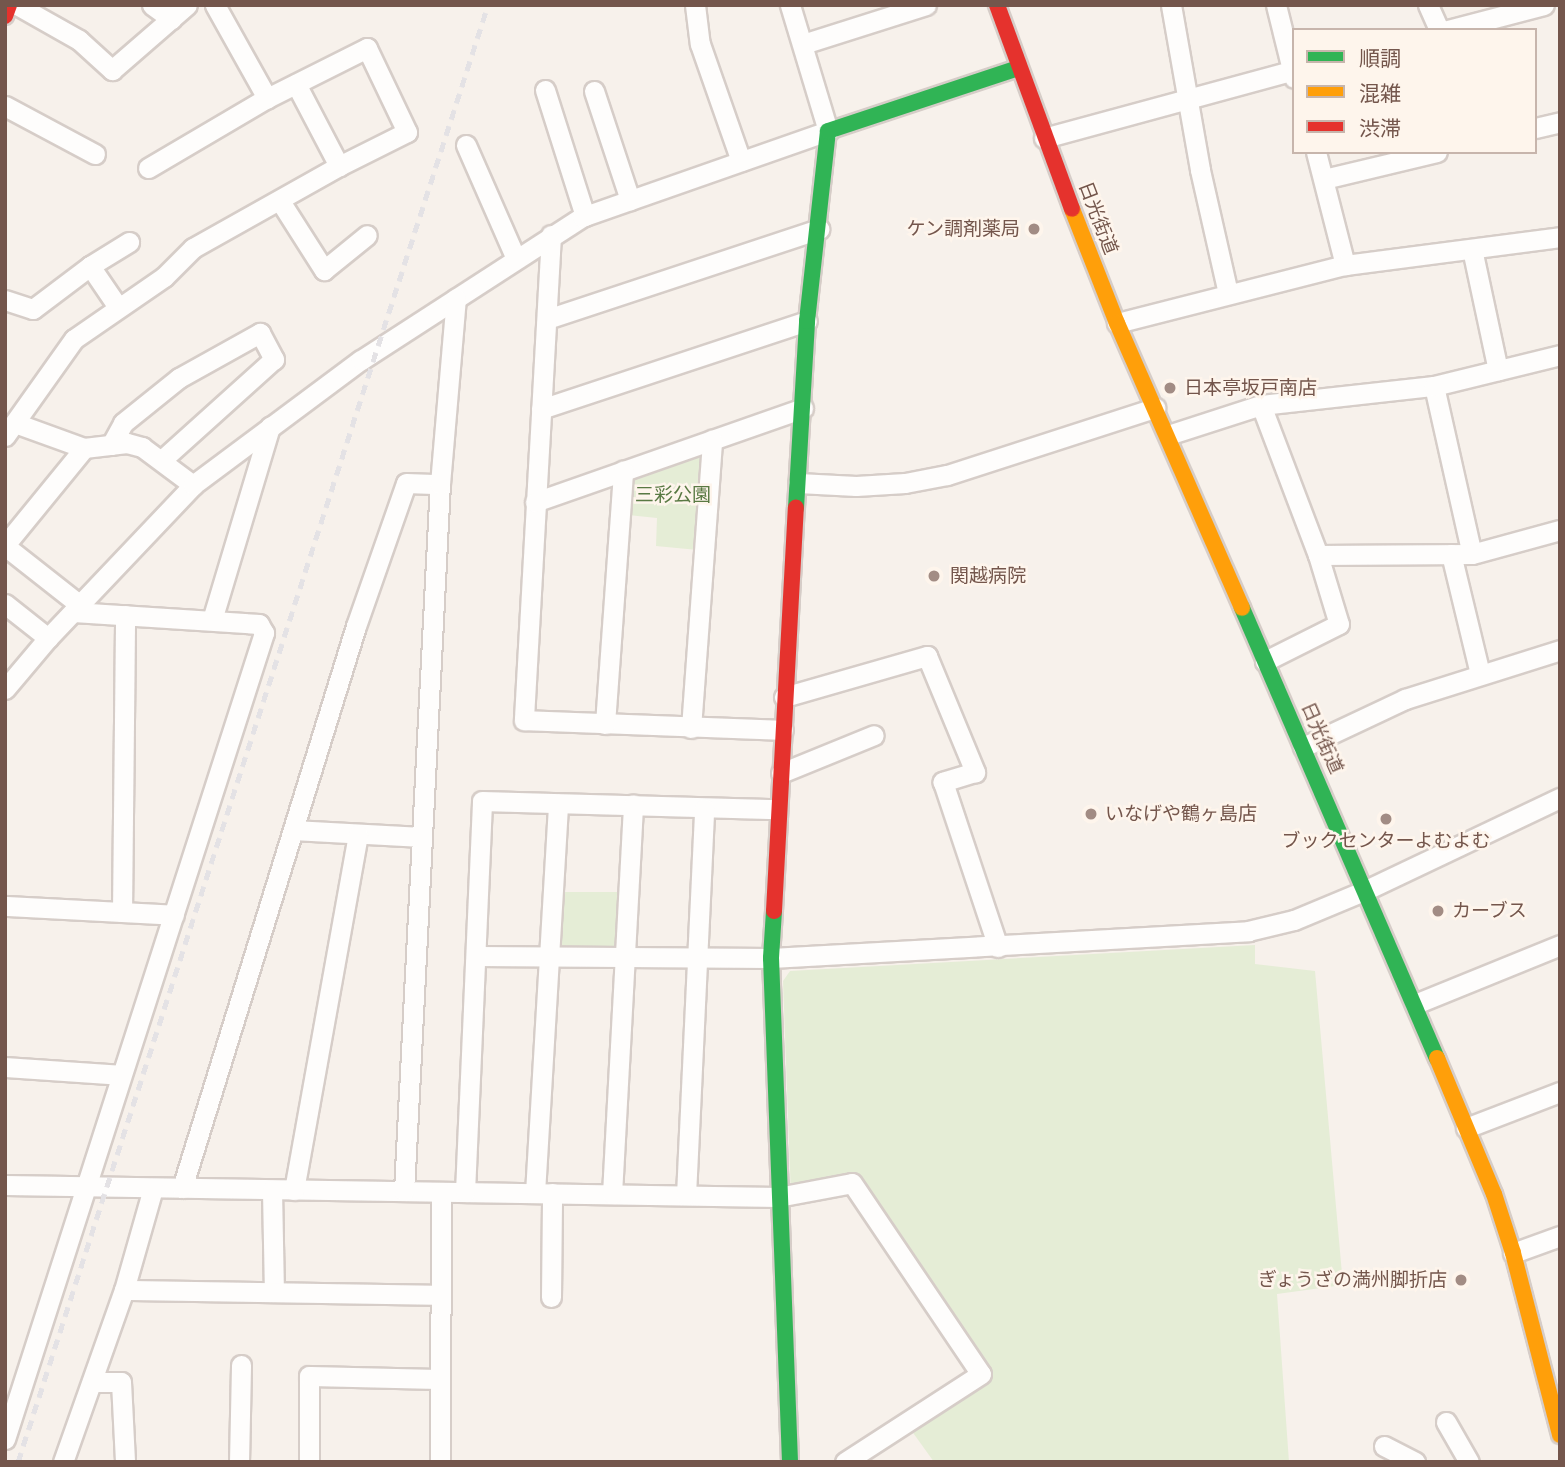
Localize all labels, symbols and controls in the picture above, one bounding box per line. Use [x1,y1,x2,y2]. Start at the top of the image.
legend [1292,28,1537,154]
text: 順調 [1359,47,1401,70]
text: 混雑 [1359,82,1401,105]
text: 渋滞 [1359,117,1401,140]
street label: 日光街道 [1074,178,1122,258]
place label: ケン調剤薬局 [906,218,1020,240]
marker: ケン調剤薬局 [1026,221,1042,237]
place label: 日本亭坂戸南店 [1184,377,1317,399]
marker: 日本亭坂戸南店 [1162,380,1178,396]
park label: 三彩公園 [635,484,711,506]
place label: 関越病院 [950,565,1026,587]
marker: 関越病院 [924,566,944,586]
street label: 日光街道 [1296,699,1348,777]
place label: いなげや鶴ヶ島店 [1105,803,1257,825]
marker: いなげや鶴ヶ島店 [1083,806,1099,822]
marker: ブックセンターよむよむ [1378,811,1394,827]
place label: ブックセンターよむよむ [1282,830,1490,852]
place label: カーブス [1452,900,1528,922]
marker: カーブス [1430,903,1446,919]
place label: ぎょうざの満州脚折店 [1257,1269,1447,1291]
marker: ぎょうざの満州脚折店 [1453,1272,1469,1288]

